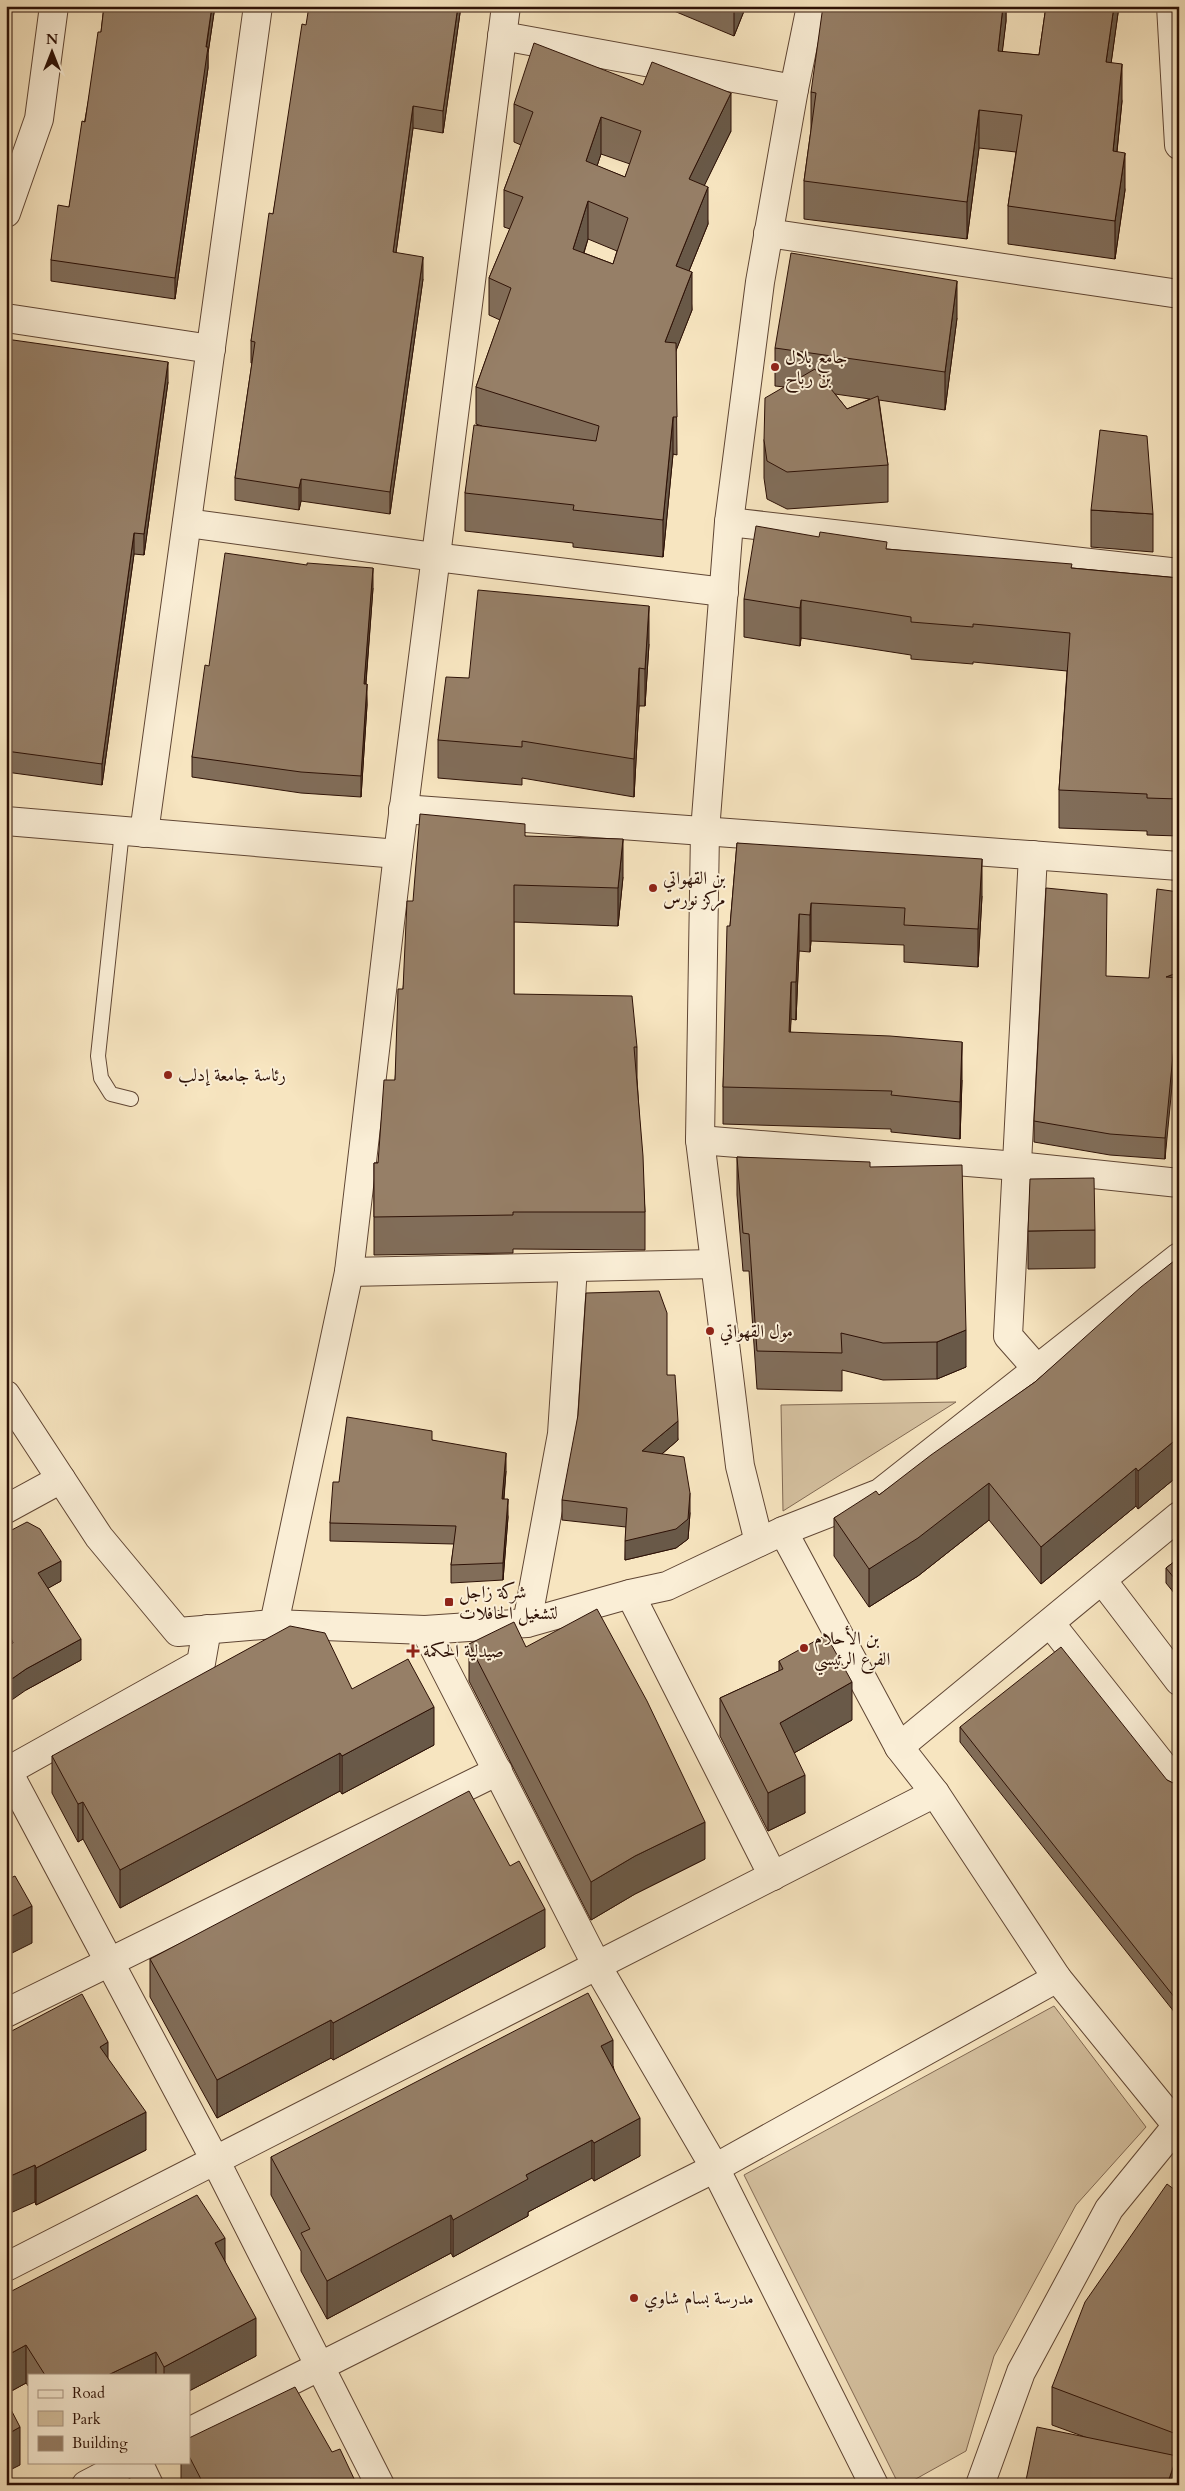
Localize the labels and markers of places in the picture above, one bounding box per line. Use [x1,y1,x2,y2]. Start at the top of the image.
place label: جامع بلال بن رباح [785,345,847,394]
marker: جامع بلال بن رباح [769,361,781,373]
place label: بن القهواتي مركز نورس [663,866,726,912]
marker: بن القهواتي مركز نورس [647,882,659,894]
place label: رئاسة جامعة إدلب [178,1063,286,1088]
marker: رئاسة جامعة إدلب [162,1069,174,1081]
place label: مول القهواتي [720,1319,793,1346]
marker: مول القهواتي [704,1325,716,1337]
place label: شركة زاجل لتشغيل الحافلات [459,1580,558,1626]
marker: شركة زاجل لتشغيل الحافلات [443,1596,455,1608]
place label: بن الأحلام الفرع الرئيسي [814,1625,890,1676]
place label: صيدلية الحكمة [423,1639,504,1664]
marker: بن الأحلام الفرع الرئيسي [798,1642,810,1654]
marker: صيدلية الحكمة [407,1645,419,1657]
place label: مدرسة بسام شاوي [644,2286,754,2314]
marker: مدرسة بسام شاوي [628,2292,640,2304]

